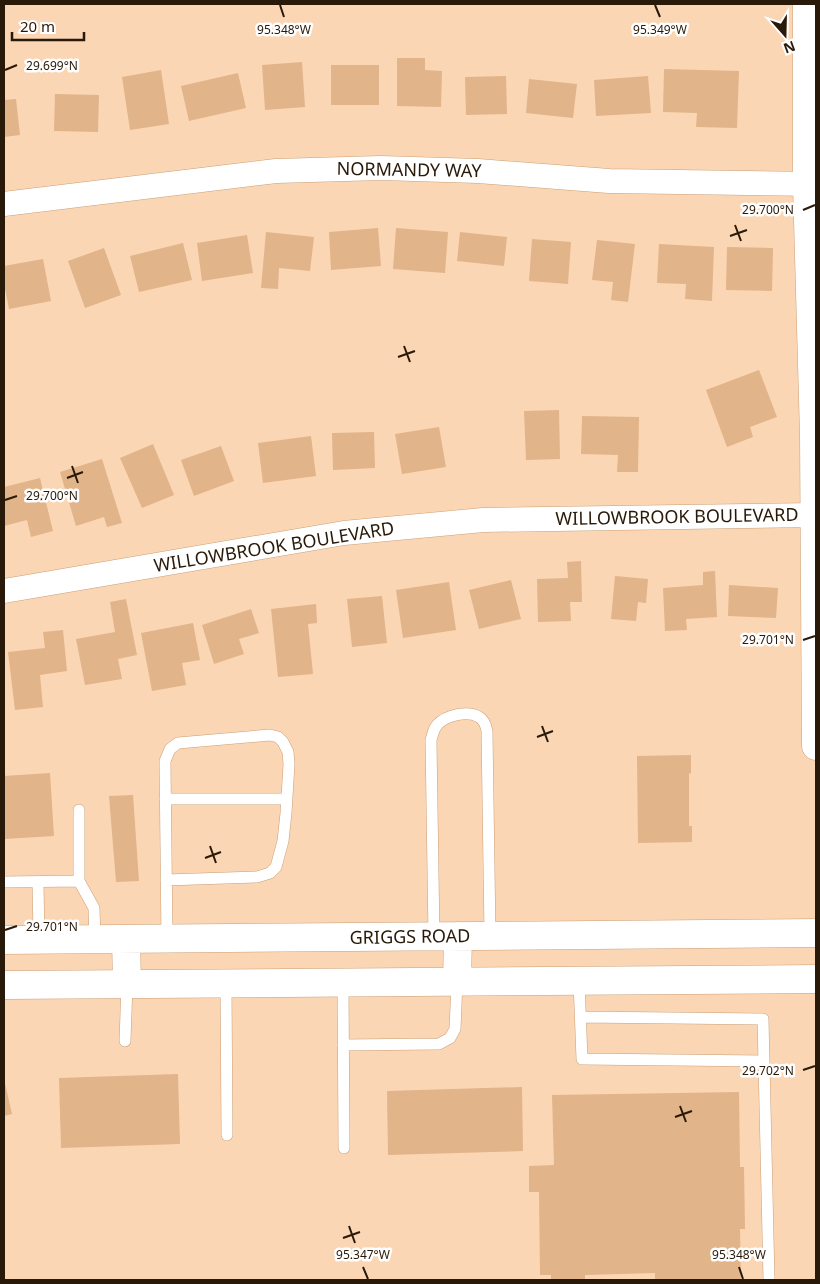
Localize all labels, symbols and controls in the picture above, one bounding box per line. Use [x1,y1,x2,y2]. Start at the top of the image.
scale bar [12,10,85,42]
north arrow [760,10,810,60]
text: 20 m [20,16,55,36]
text: 95.348°W [257,21,311,38]
text: 95.349°W [633,21,687,38]
text: N [781,37,798,59]
text: 29.699°N [26,57,78,74]
street label: NORMANDY WAY [336,156,482,182]
text: 29.700°N [742,201,794,218]
text: 29.700°N [26,487,78,504]
street label: WILLOWBROOK BOULEVARD [555,502,799,530]
street label: WILLOWBROOK BOULEVARD [152,515,396,577]
text: 29.701°N [742,631,794,648]
text: 29.701°N [26,918,78,935]
street label: GRIGGS ROAD [349,923,471,949]
text: 29.702°N [742,1062,794,1079]
text: 95.347°W [336,1246,390,1263]
text: 95.348°W [712,1246,766,1263]

